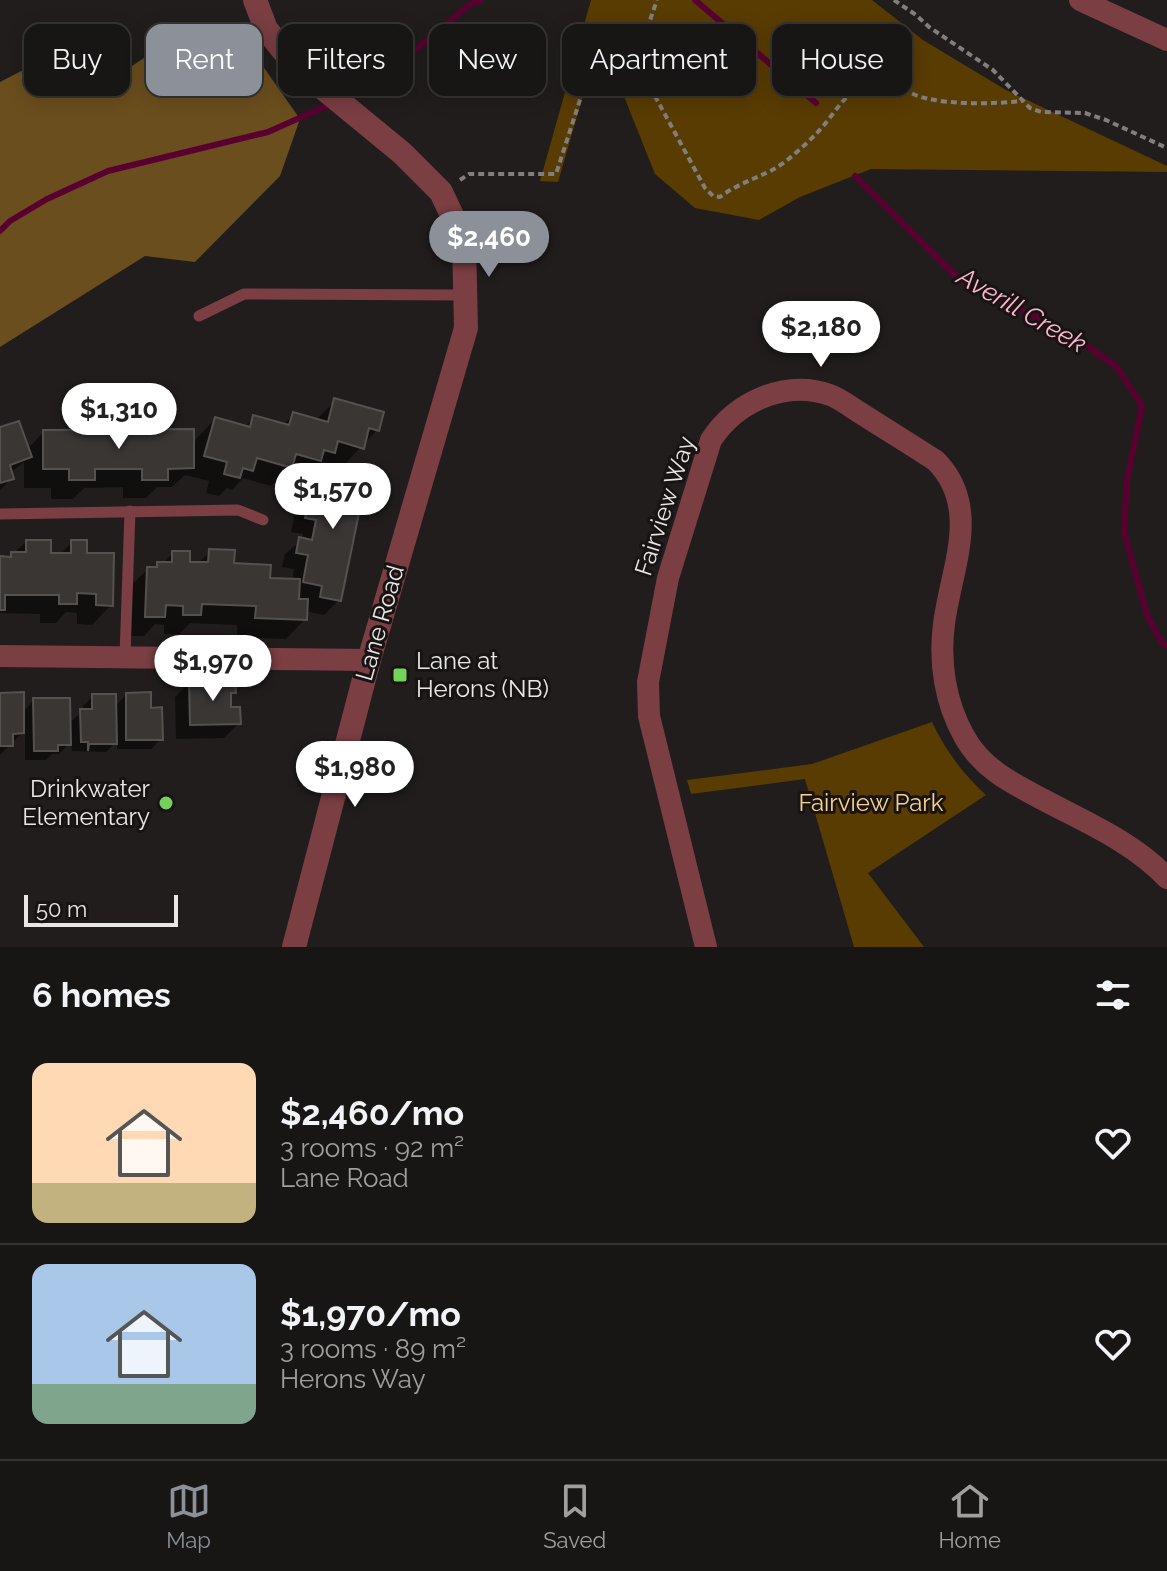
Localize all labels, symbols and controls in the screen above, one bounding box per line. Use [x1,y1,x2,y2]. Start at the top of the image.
chip: Buy [24,24,130,96]
chip: Rent [146,24,262,96]
chip: Filters [278,24,413,96]
chip: New [429,24,546,96]
chip: Apartment [562,24,756,96]
chip: House [772,24,912,96]
pin: $2,460 [424,211,554,279]
text: $2,460 [447,222,531,252]
water label: Averill Creek [950,260,1092,359]
pin: $2,180 [756,301,886,369]
text: $2,180 [780,312,862,342]
pin: $1,310 [54,383,184,451]
text: $1,310 [80,394,158,424]
street label: Fairview Way [628,433,701,579]
pin: $1,570 [268,463,398,531]
text: $1,570 [293,474,373,504]
street label: Lane Road [349,562,410,684]
pin: $1,970 [148,635,278,703]
text: $1,970 [172,646,254,676]
place label: Lane at Herons (NB) [416,646,549,703]
marker: Lane at Herons (NB) [391,666,409,684]
pin: $1,980 [290,741,420,809]
text: $1,980 [314,752,396,782]
place label: Drinkwater Elementary [22,774,151,831]
park label: Fairview Park [798,788,944,817]
marker: Drinkwater Elementary [157,794,175,812]
scale bar [24,891,178,927]
text: 50 m [36,896,87,922]
icon: filters [1091,973,1135,1017]
text: 6 homes [32,975,171,1015]
text: $2,460/mo [280,1093,464,1133]
icon: home [96,1095,192,1191]
icon: heart [1091,1121,1135,1165]
text: 3 rooms · 92 m² [280,1133,464,1163]
text: Lane Road [280,1163,409,1193]
text: $1,970/mo [280,1294,461,1334]
icon: home [96,1296,192,1392]
icon: heart [1091,1322,1135,1366]
text: 3 rooms · 89 m² [280,1334,466,1364]
text: Herons Way [280,1364,426,1394]
tab: Map [166,1479,211,1553]
tab: Saved [543,1479,606,1553]
tab: Home [939,1479,1001,1553]

